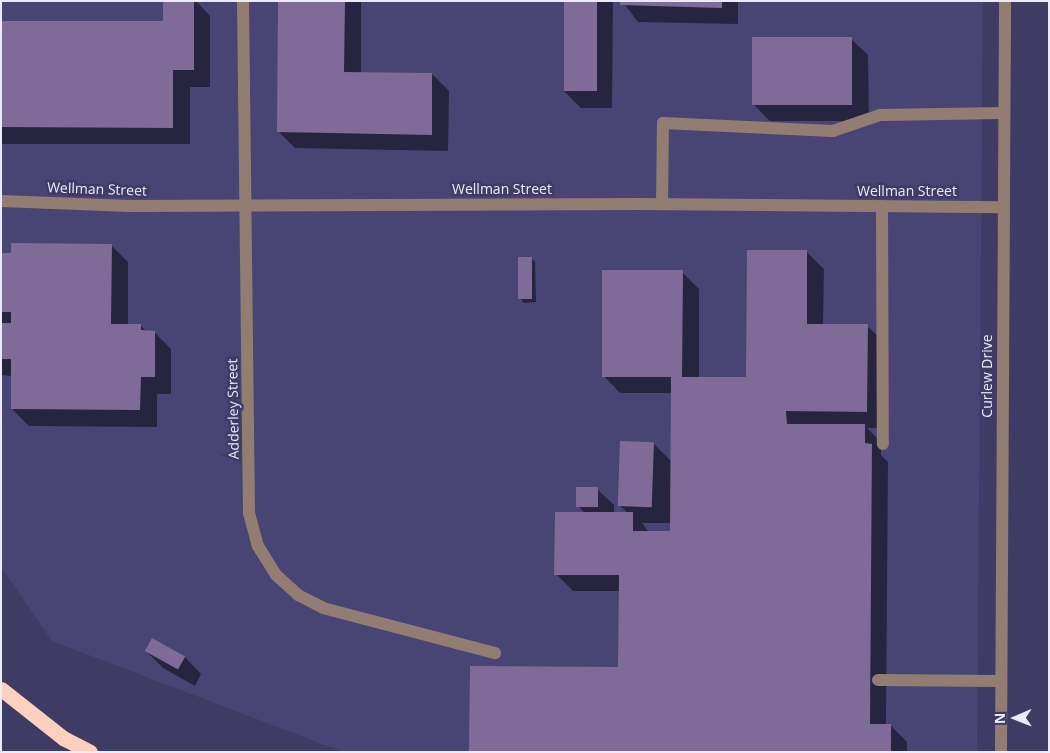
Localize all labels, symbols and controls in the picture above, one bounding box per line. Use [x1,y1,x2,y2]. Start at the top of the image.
street label: Wellman Street [47,179,147,199]
street label: Wellman Street [452,181,552,197]
street label: Wellman Street [857,183,957,199]
street label: Curlew Drive [979,334,995,418]
street label: Adderley Street [224,359,242,459]
north arrow [990,693,1040,743]
text: N [990,712,1009,724]

